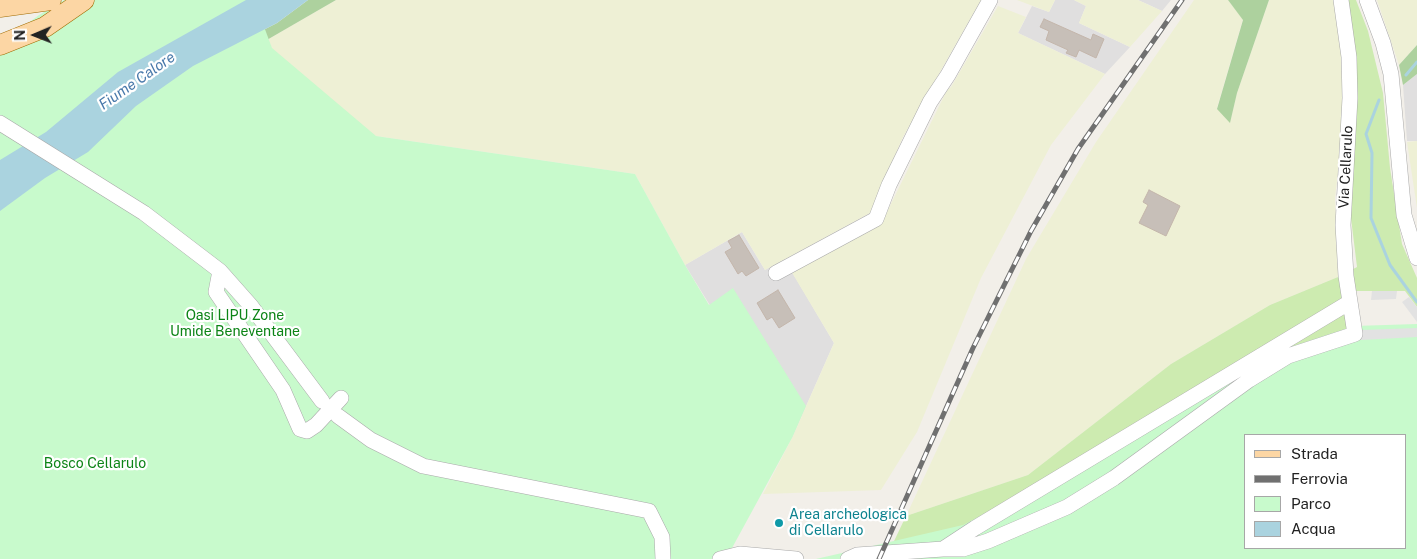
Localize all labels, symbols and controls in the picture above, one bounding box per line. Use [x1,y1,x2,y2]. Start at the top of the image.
north arrow [10,10,60,60]
text: N [12,30,28,41]
water label: Fiume Calore [95,48,179,114]
street label: Via Cellarulo [1335,125,1357,209]
park label: Oasi LIPU Zone Umide Beneventane [170,308,300,341]
legend [1244,434,1407,549]
text: Strada [1291,445,1338,462]
park label: Bosco Cellarulo [44,456,146,472]
text: Ferrovia [1291,470,1348,487]
text: Parco [1291,495,1331,512]
place label: Area archeologica di Cellarulo [789,507,907,540]
marker: Area archeologica di Cellarulo [773,517,785,529]
text: Acqua [1291,520,1336,537]

